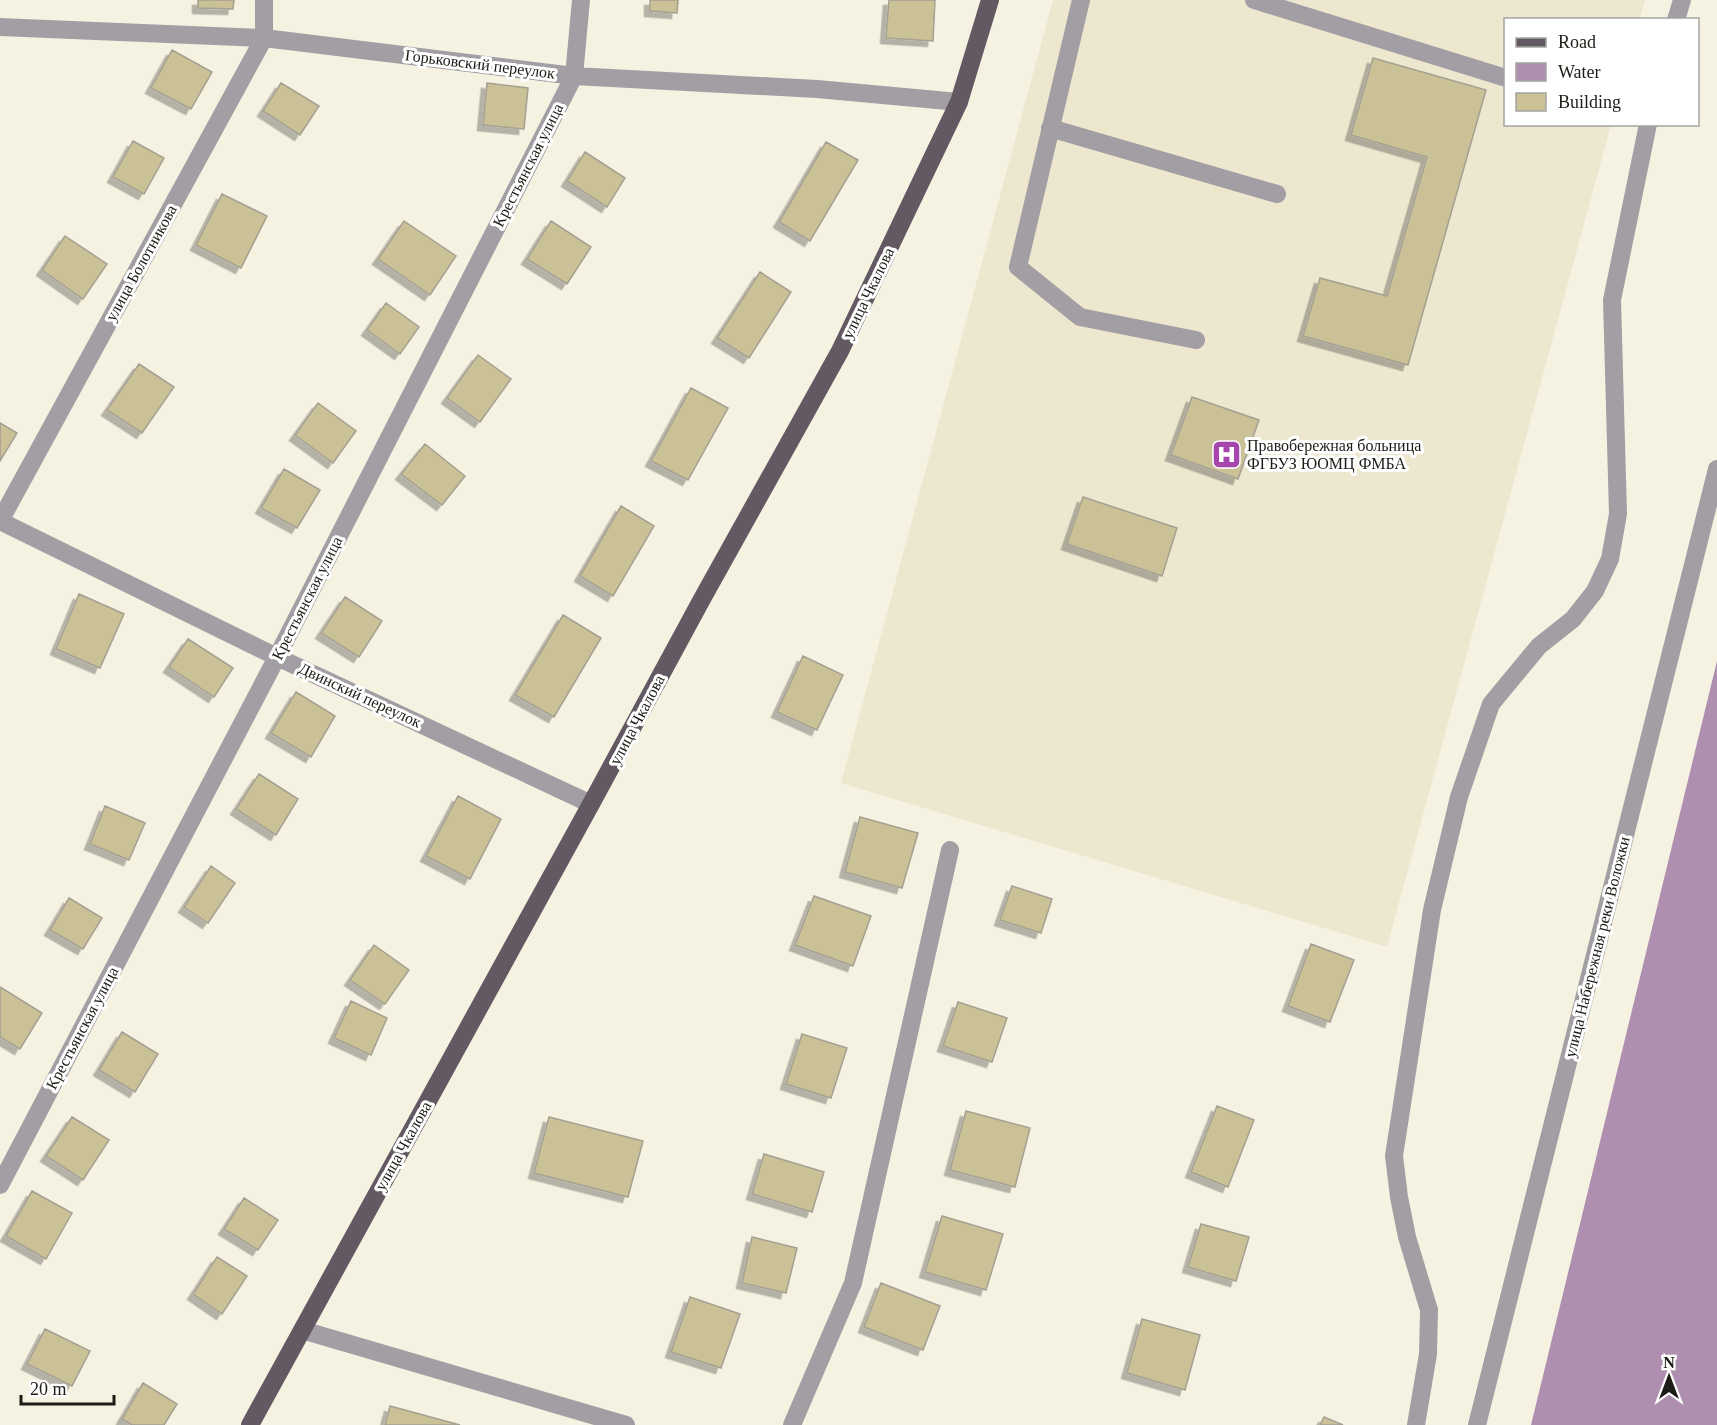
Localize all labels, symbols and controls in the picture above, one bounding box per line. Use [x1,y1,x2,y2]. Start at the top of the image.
legend [1504,18,1699,126]
text: Road [1558,32,1596,52]
street label: Горьковский переулок [404,46,556,83]
text: Water [1558,62,1601,82]
text: Building [1558,92,1621,112]
street label: Крестьянская улица [490,101,567,230]
street label: улица Болотникова [102,202,181,324]
street label: улица Чкалова [839,245,898,342]
place label: Правобережная больница ФГБУЗ ЮОМЦ ФМБА [1247,437,1421,473]
hospital icon: Правобережная больница ФГБУЗ ЮОМЦ ФМБА [1210,438,1242,470]
street label: Крестьянская улица [269,534,346,663]
street label: Двинский переулок [296,659,424,732]
street label: улица Чкалова [606,672,669,768]
street label: улица Набережная реки Воложки [1561,834,1634,1060]
street label: Крестьянская улица [43,964,122,1093]
street label: улица Чкалова [372,1099,435,1194]
north arrow [1639,1347,1699,1407]
text: N [1663,1354,1675,1371]
scale bar [21,1368,114,1406]
text: 20 m [30,1379,67,1399]

